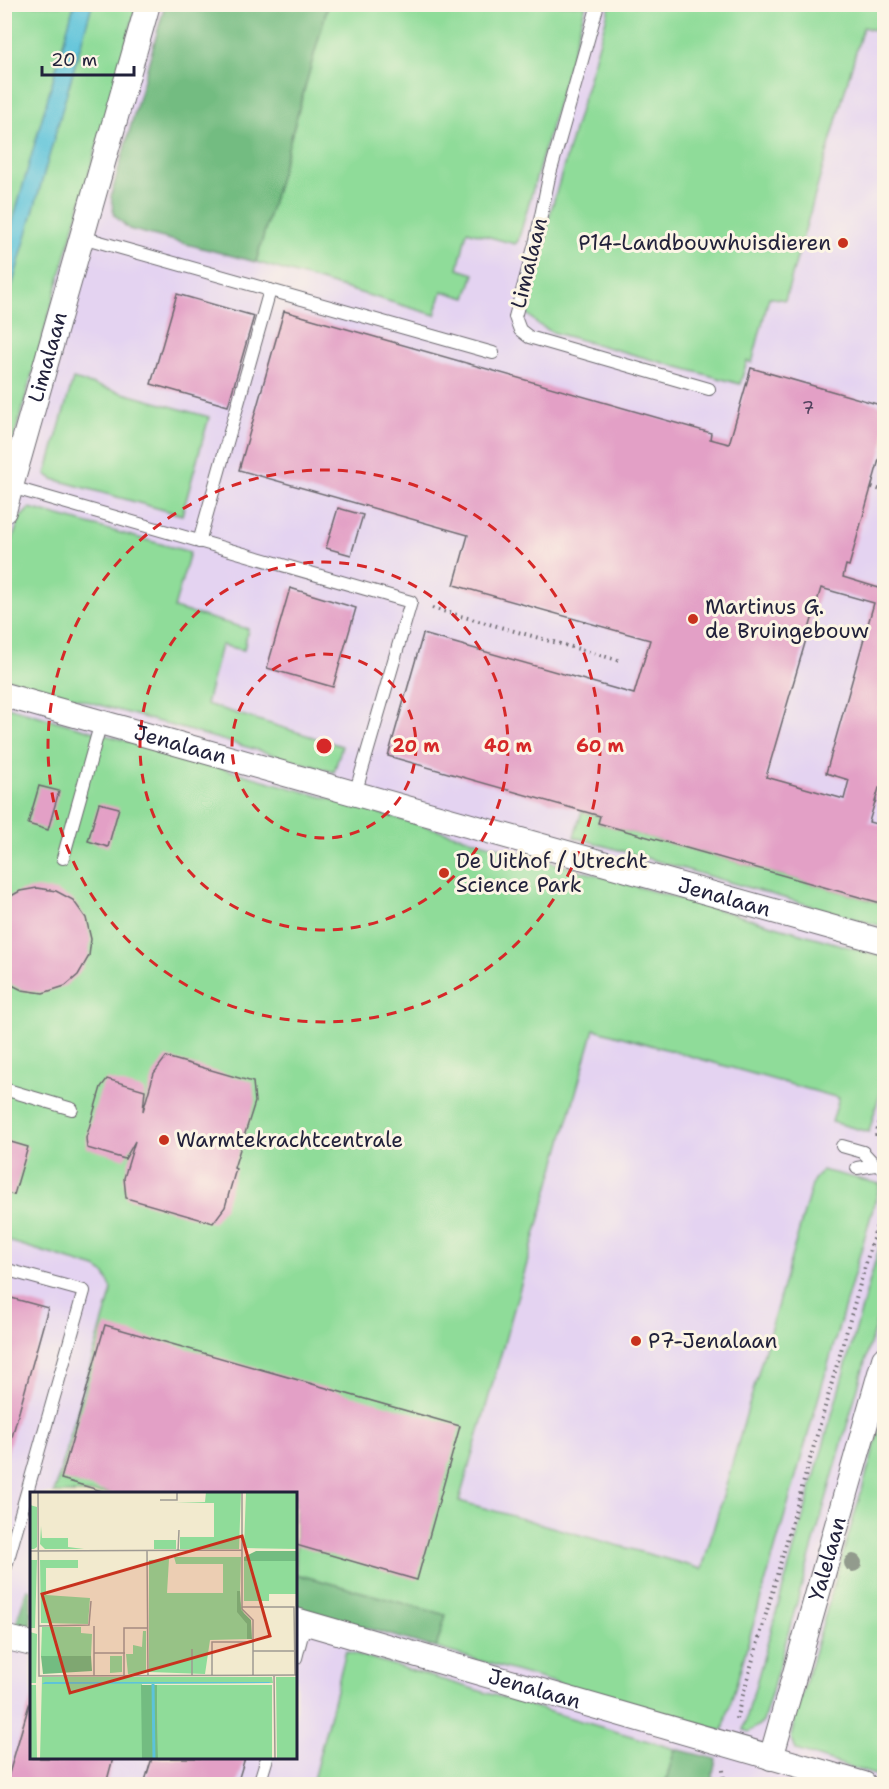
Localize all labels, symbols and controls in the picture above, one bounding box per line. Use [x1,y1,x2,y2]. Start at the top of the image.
scale bar [42,39,134,77]
text: 20 m [51,48,97,72]
street label: Limalaan [504,214,554,311]
place label: P14-Landbouwhuisdieren [578,229,831,257]
marker: P14-Landbouwhuisdieren [836,236,850,250]
street label: Limalaan [22,308,74,406]
house number: 7 [802,396,814,420]
place label: Martinus G. de Bruingebouw [705,593,869,645]
marker: Martinus G. de Bruingebouw [686,612,700,626]
street label: Jenalaan [131,718,230,771]
text: 20 m [392,734,440,758]
text: 40 m [484,734,532,758]
text: 60 m [576,734,624,758]
centre of rings [314,736,334,756]
place label: De Uithof / Utrecht Science Park [456,847,648,899]
marker: De Uithof / Utrecht Science Park [437,866,451,880]
street label: Jenalaan [675,871,774,924]
place label: Warmtekrachtcentrale [176,1126,403,1154]
marker: Warmtekrachtcentrale [157,1133,171,1147]
place label: P7-Jenalaan [648,1327,777,1355]
marker: P7-Jenalaan [629,1334,643,1348]
inset map [30,1492,297,1759]
street label: Yalelaan [802,1513,853,1604]
street label: Jenalaan [485,1662,584,1715]

